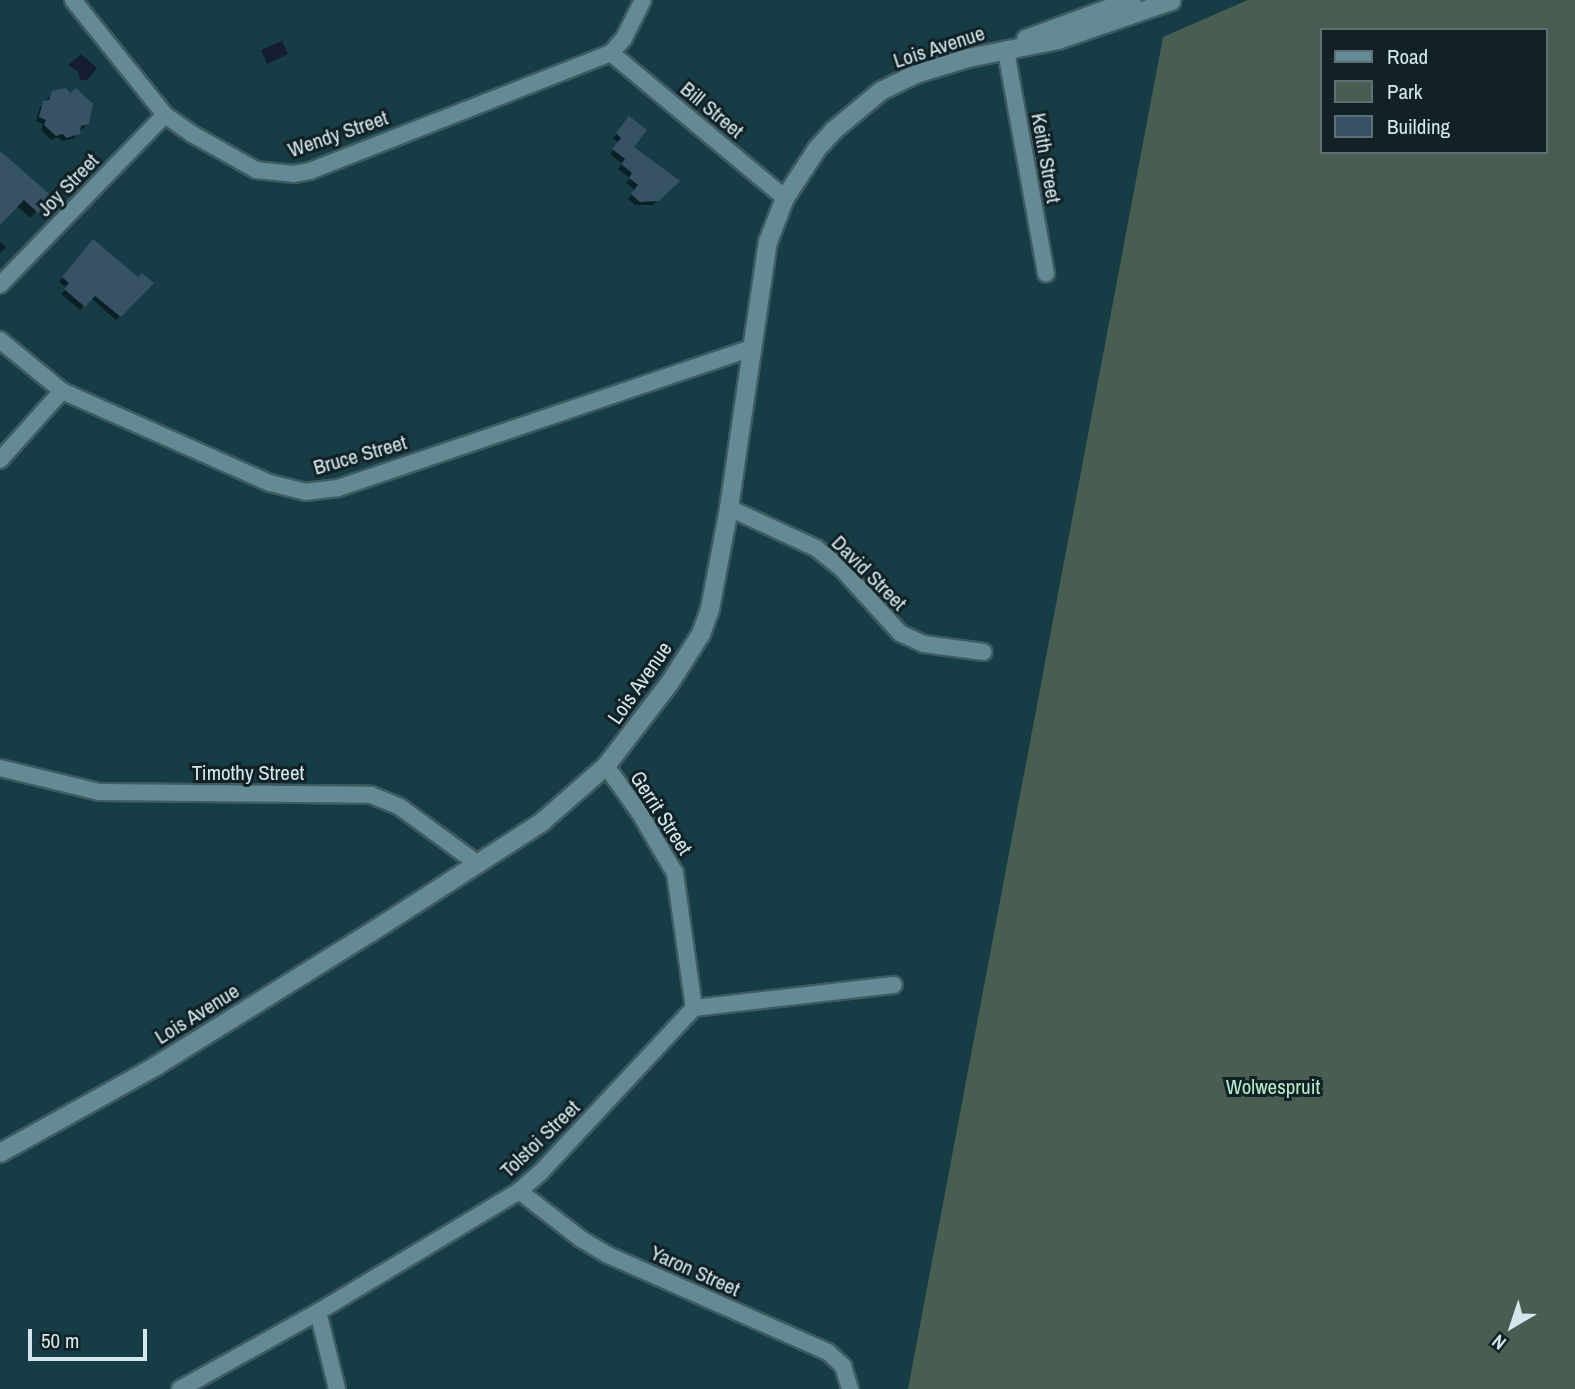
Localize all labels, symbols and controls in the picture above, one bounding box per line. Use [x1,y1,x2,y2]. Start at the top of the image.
street label: Lois Avenue [890,20,988,74]
legend [1320,28,1547,154]
text: Road [1387,42,1428,71]
street label: Bill Street [675,76,749,144]
text: Park [1387,77,1422,106]
street label: Wendy Street [285,105,391,163]
street label: Keith Street [1026,111,1066,205]
text: Building [1387,112,1450,141]
street label: Joy Street [32,148,104,222]
street label: Bruce Street [311,430,409,480]
street label: David Street [826,530,912,616]
street label: Lois Avenue [602,637,678,729]
street label: Timothy Street [192,760,304,786]
street label: Gerrit Street [625,766,697,860]
street label: Lois Avenue [150,978,244,1050]
park label: Wolwespruit [1226,1074,1320,1100]
street label: Tolstoi Street [495,1095,585,1183]
street label: Yaron Street [646,1240,744,1302]
north arrow [1477,1291,1547,1361]
scale bar [32,1316,150,1360]
text: 50 m [41,1326,79,1355]
text: N [1486,1329,1511,1356]

